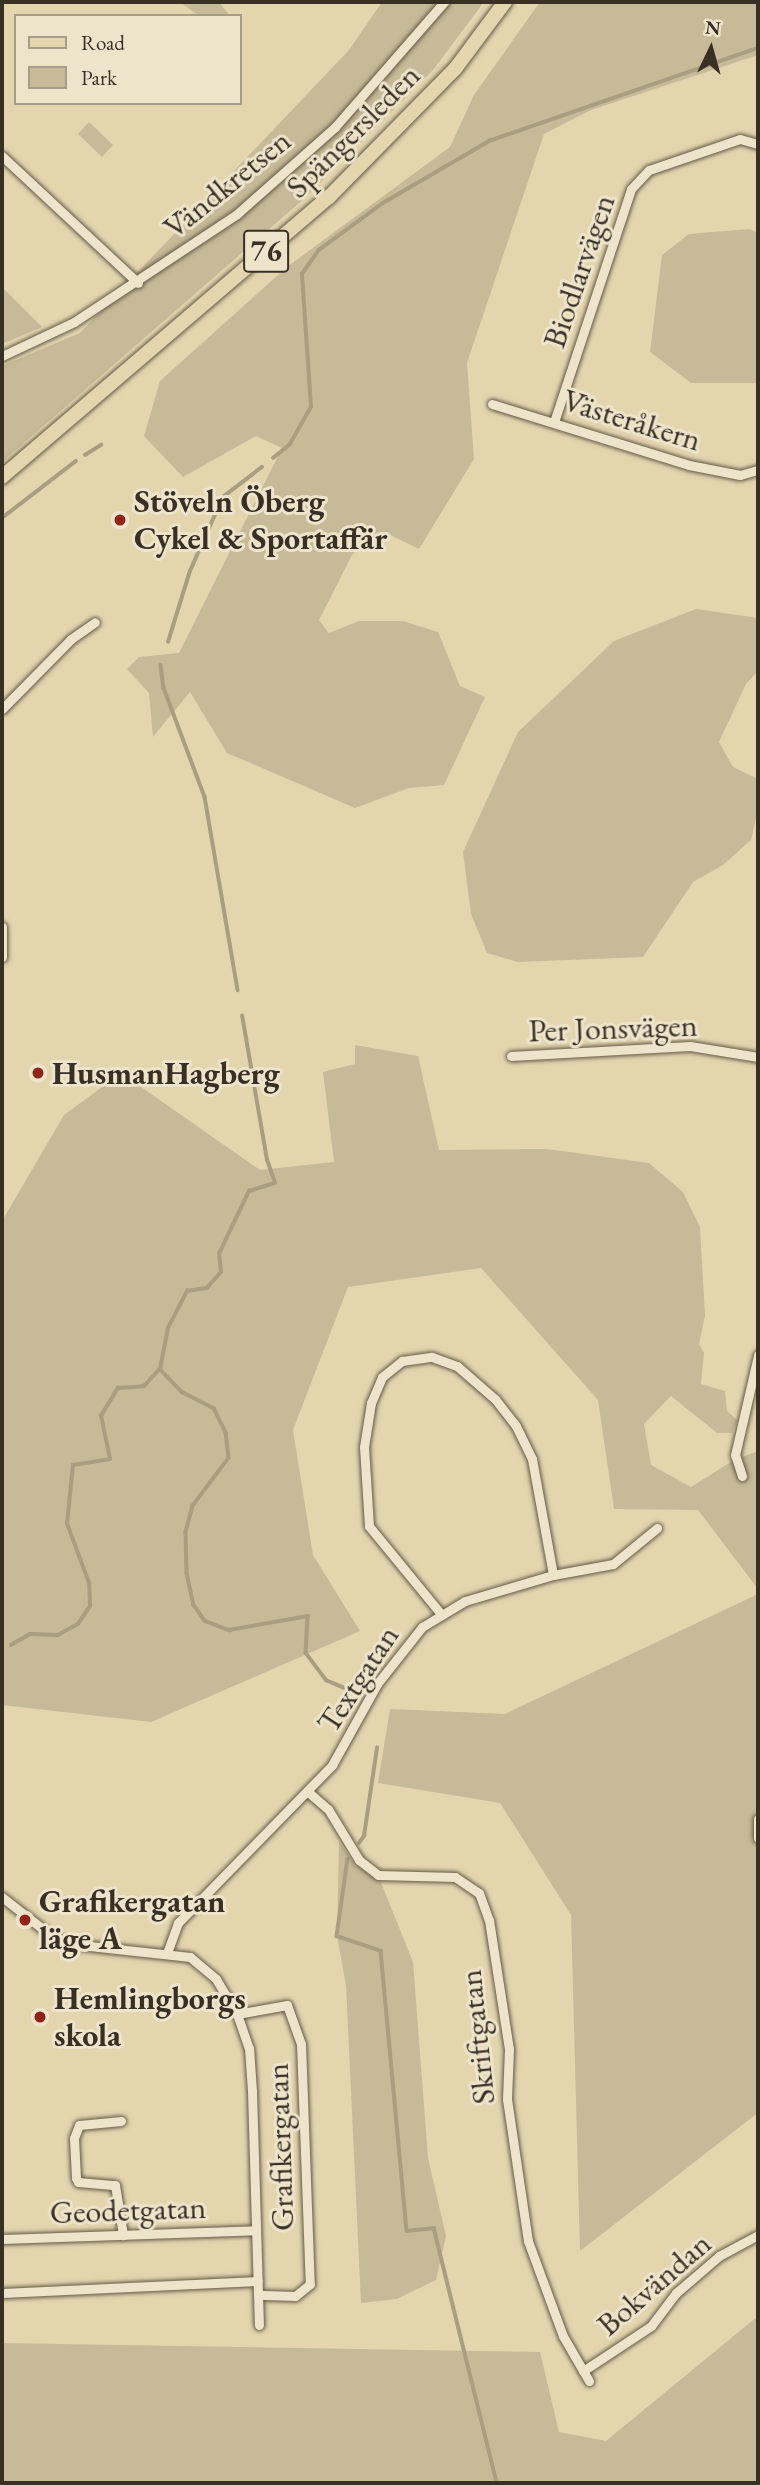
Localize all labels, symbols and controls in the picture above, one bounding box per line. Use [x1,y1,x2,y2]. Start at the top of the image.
legend [14,14,242,105]
north arrow [676,14,746,84]
text: N [704,14,722,41]
text: Road [81,29,125,56]
street label: Spängersleden [278,56,428,206]
text: Park [81,64,117,91]
street label: Vändkretsen [156,121,298,247]
street label: Biodlarvägen [535,189,623,353]
road number: 76 [242,224,290,278]
street label: Västeråkern [558,381,706,459]
place label: Stöveln Öberg Cykel & Sportaffär [134,483,387,558]
marker: Stöveln Öberg Cykel & Sportaffär [112,512,128,528]
street label: Per Jonsvägen [528,1006,698,1050]
place label: HusmanHagberg [52,1054,280,1092]
marker: HusmanHagberg [30,1065,46,1081]
street label: Textgatan [309,1618,407,1740]
place label: Grafikergatan läge A [39,1883,225,1958]
marker: Grafikergatan läge A [17,1912,33,1928]
street label: Skriftgatan [451,1968,503,2106]
place label: Hemlingborgs skola [54,1980,246,2055]
marker: Hemlingborgs skola [32,2009,48,2025]
street label: Grafikergatan [258,2062,302,2232]
street label: Geodetgatan [49,2188,207,2232]
street label: Bokvändan [589,2224,719,2344]

